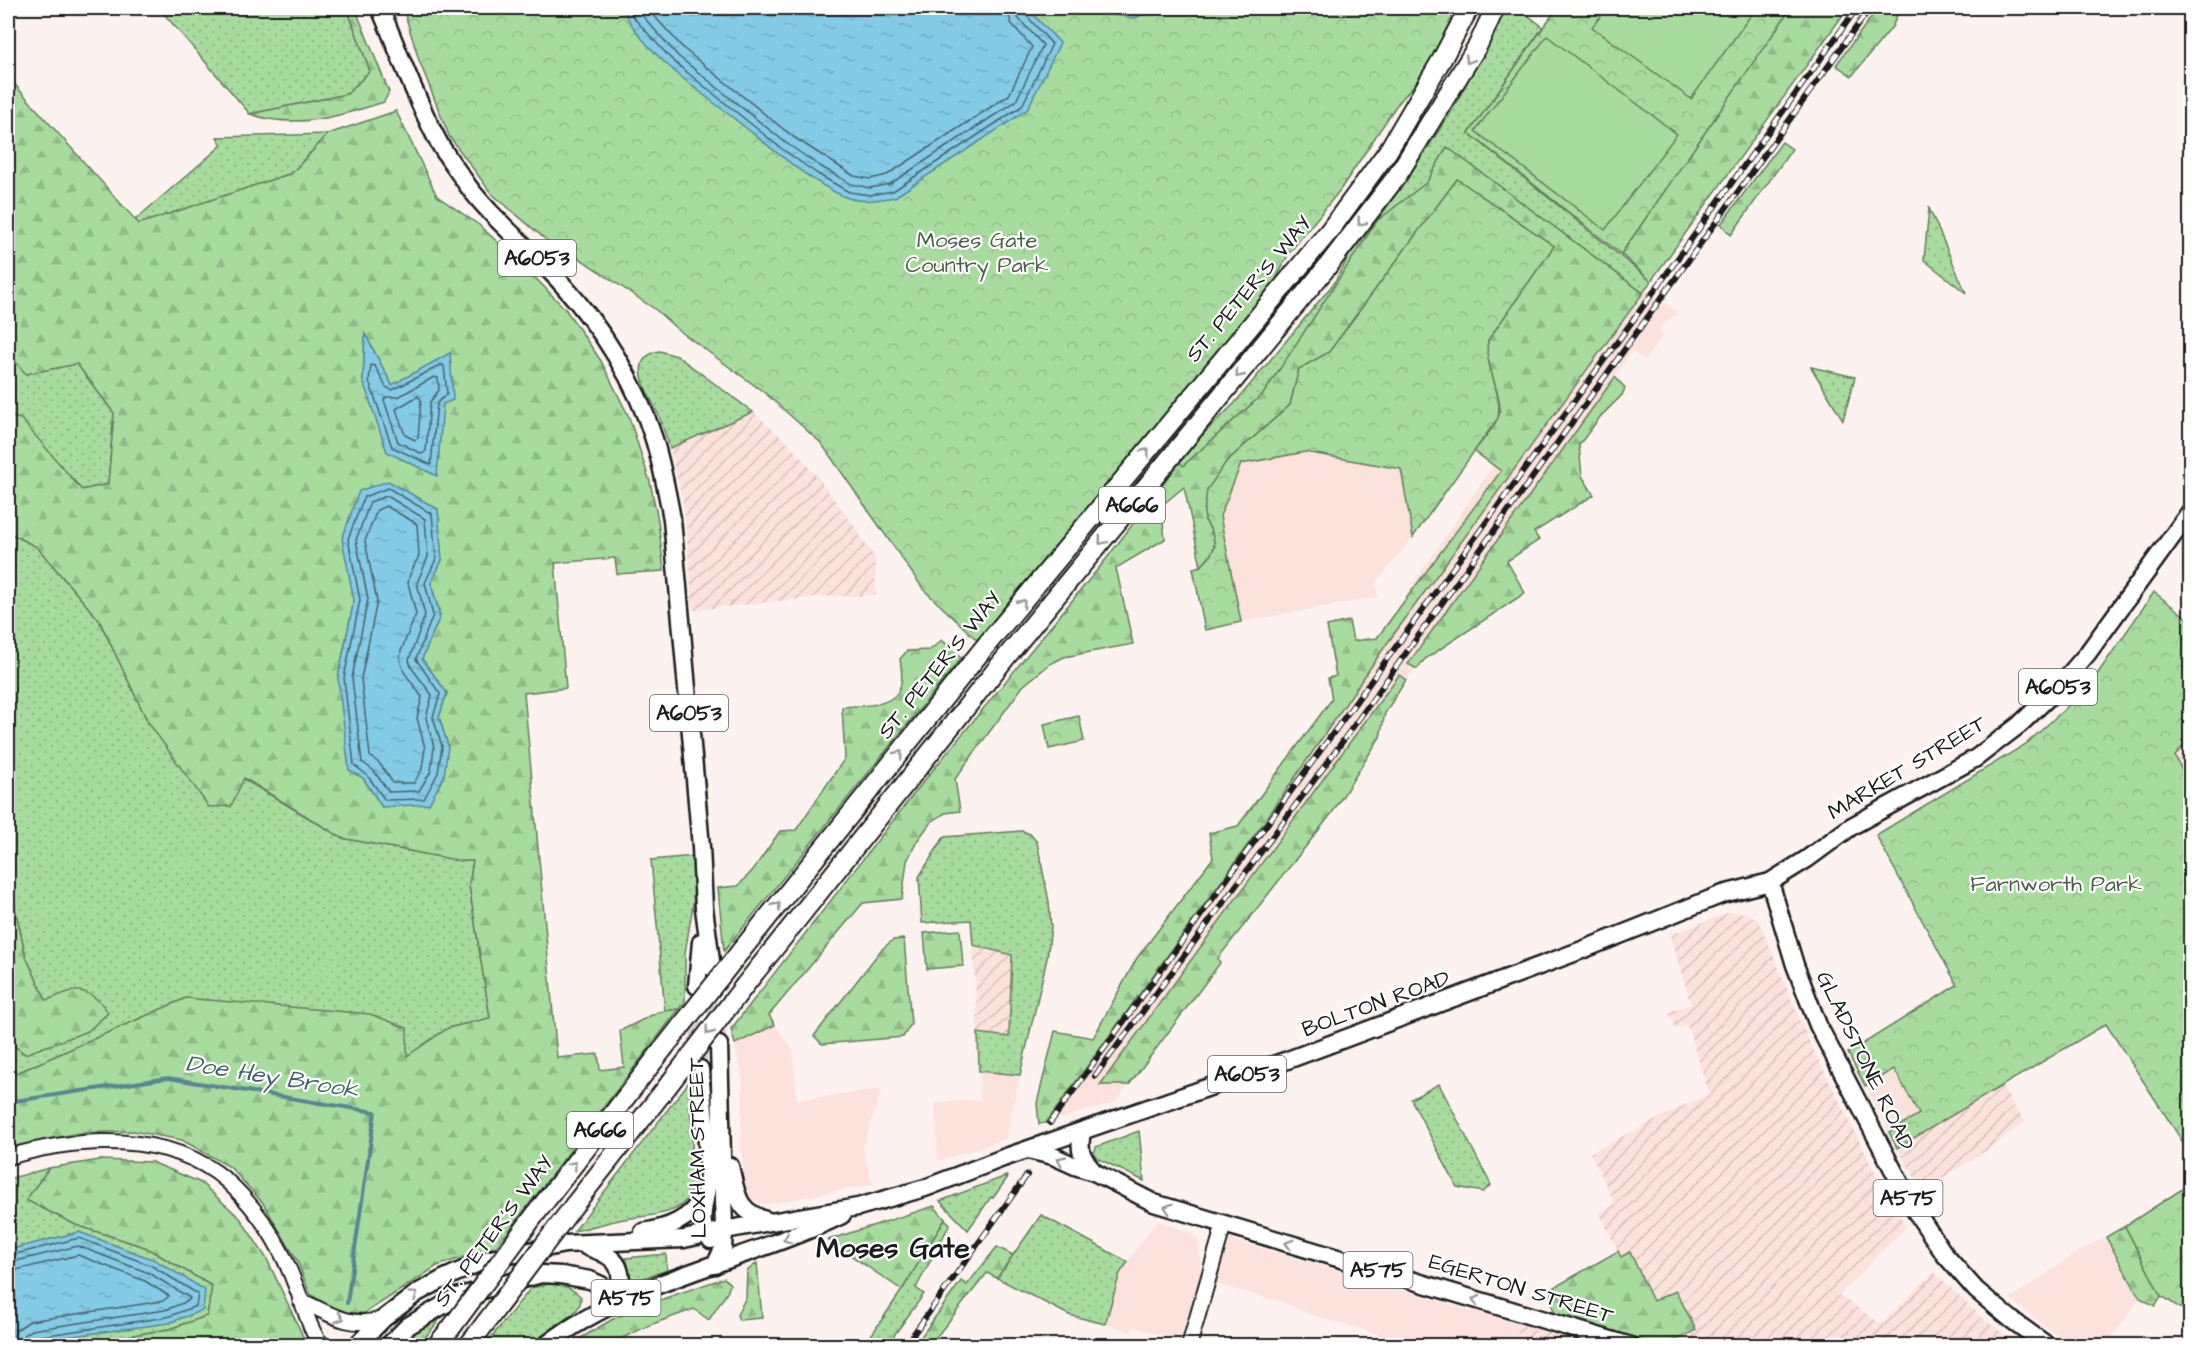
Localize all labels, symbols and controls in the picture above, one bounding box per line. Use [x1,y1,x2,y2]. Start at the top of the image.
one-way arrow [1464,54,1476,64]
street label: ST. PETER'S WAY [1179,209,1320,369]
one-way arrow [1358,215,1369,226]
park label: Moses Gate Country Park [906,225,1049,282]
road number: A6053 [498,240,576,276]
one-way arrow [1236,367,1247,378]
one-way arrow [1138,448,1149,459]
road number: A666 [1099,487,1165,523]
one-way arrow [1098,534,1109,545]
street label: ST. PETER'S WAY [871,584,1010,746]
one-way arrow [1015,599,1026,610]
road number: A6053 [2019,669,2097,705]
road number: A6053 [650,695,728,731]
street label: MARKET STREET [1822,708,1992,828]
one-way arrow [891,750,902,761]
park label: Farnworth Park [1970,869,2142,900]
one-way arrow [769,902,780,913]
street label: BOLTON ROAD [1298,963,1454,1045]
street label: GLADSTONE ROAD [1808,966,1922,1156]
one-way arrow [706,1025,717,1036]
water label: Doe Hey Brook [183,1047,362,1108]
road number: A6053 [1208,1056,1286,1092]
street label: LOXHAM STREET [681,1057,715,1239]
road number: A666 [567,1112,633,1148]
street label: ST. PETER'S WAY [427,1149,561,1313]
one-way arrow [1057,1155,1068,1167]
one-way arrow [566,1161,577,1172]
road number: A575 [1874,1180,1942,1216]
one-way arrow [1163,1202,1174,1215]
district label: Moses Gate [816,1229,970,1268]
one-way arrow [782,1232,793,1245]
one-way arrow [1284,1238,1294,1251]
street label: EGERTON STREET [1425,1246,1617,1332]
road number: A575 [1344,1252,1412,1288]
road number: A575 [592,1280,660,1316]
one-way arrow [408,1291,419,1302]
one-way arrow [1471,1295,1482,1307]
one-way arrow [334,1311,345,1323]

